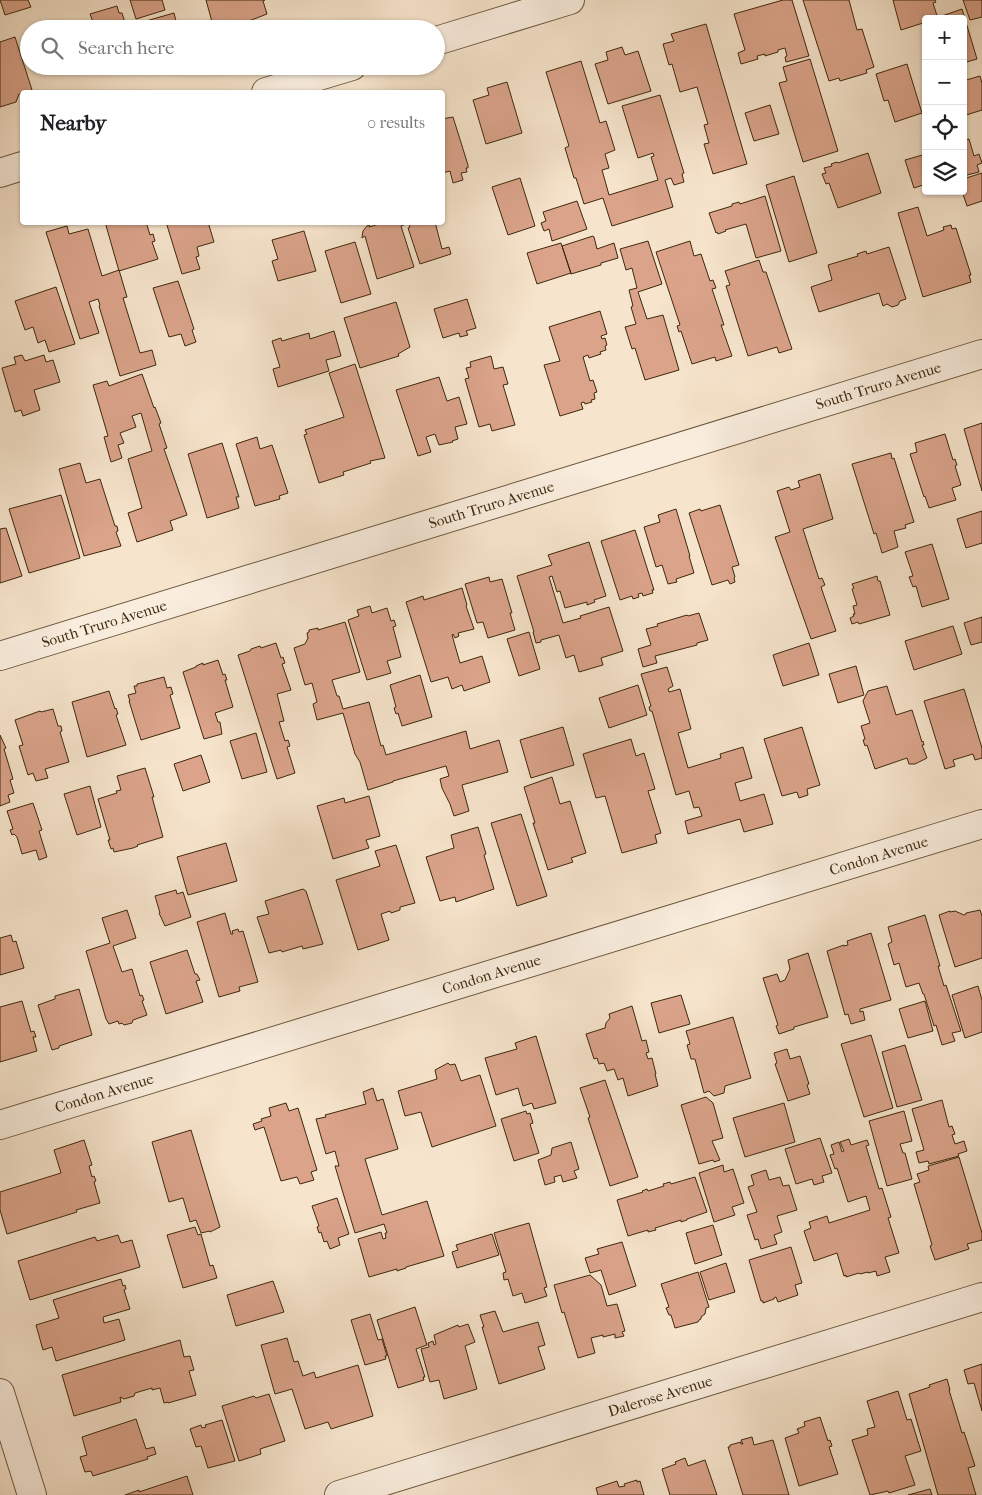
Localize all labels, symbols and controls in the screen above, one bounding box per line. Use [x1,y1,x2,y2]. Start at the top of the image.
map controls [922,15,967,195]
button: + [922,15,967,60]
search box [20,20,445,75]
icon: search [38,34,66,62]
text: Search here [78,37,174,59]
button: − [922,60,967,105]
button: locate [922,105,967,150]
text: Nearby [40,111,106,135]
text: 0 results [367,113,425,132]
button: layers [922,150,967,195]
street label: South Truro Avenue [813,358,944,414]
street label: South Truro Avenue [426,477,557,533]
street label: South Truro Avenue [39,596,170,652]
street label: Condon Avenue [827,832,931,879]
street label: Condon Avenue [440,951,544,998]
street label: Condon Avenue [53,1069,156,1117]
street label: Dalerose Avenue [606,1371,715,1421]

